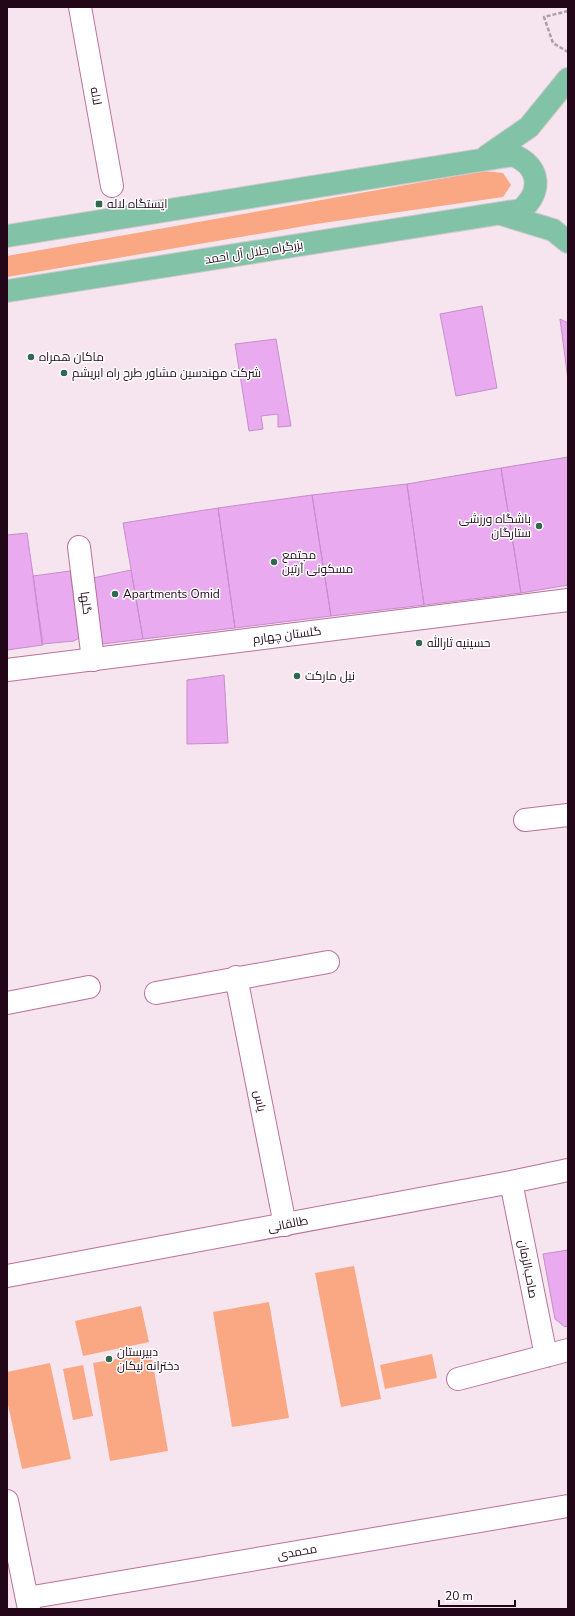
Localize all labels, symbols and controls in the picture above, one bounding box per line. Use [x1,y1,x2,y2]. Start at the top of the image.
street label: لاله [87,86,105,106]
place label: ایستگاه لاله [107,196,167,212]
marker: ایستگاه لاله [94,199,104,209]
street label: بزرگراه جلال آل احمد [204,236,304,268]
place label: ماکان همراه [39,349,104,365]
marker: ماکان همراه [26,352,36,362]
place label: شرکت مهندسین مشاور طرح راه ابریشم [72,365,261,381]
marker: شرکت مهندسین مشاور طرح راه ابریشم [59,368,69,378]
place label: باشگاه ورزشی ستارگان [459,511,531,541]
marker: باشگاه ورزشی ستارگان [534,521,544,531]
place label: مجتمع مسکونی آرتین [282,547,353,577]
marker: مجتمع مسکونی آرتین [269,557,279,567]
place label: Apartments Omid [123,586,220,602]
marker: Apartments Omid [110,589,120,599]
street label: گلها [77,590,95,616]
street label: گلستان چهارم [252,623,322,648]
place label: حسینیه ثارالله [427,635,490,651]
marker: حسینیه ثارالله [414,638,424,648]
place label: نیل مارکت [305,668,355,684]
marker: نیل مارکت [292,671,302,681]
street label: یاس [250,1089,270,1114]
street label: طالقانی [266,1212,310,1236]
street label: صاحب‌الزمان [514,1238,542,1300]
place label: دبیرستان دخترانه نیکان [117,1344,179,1374]
marker: دبیرستان دخترانه نیکان [104,1354,114,1364]
street label: محمدی [276,1541,318,1563]
scale bar [439,1582,515,1608]
text: 20 m [445,1588,473,1604]

